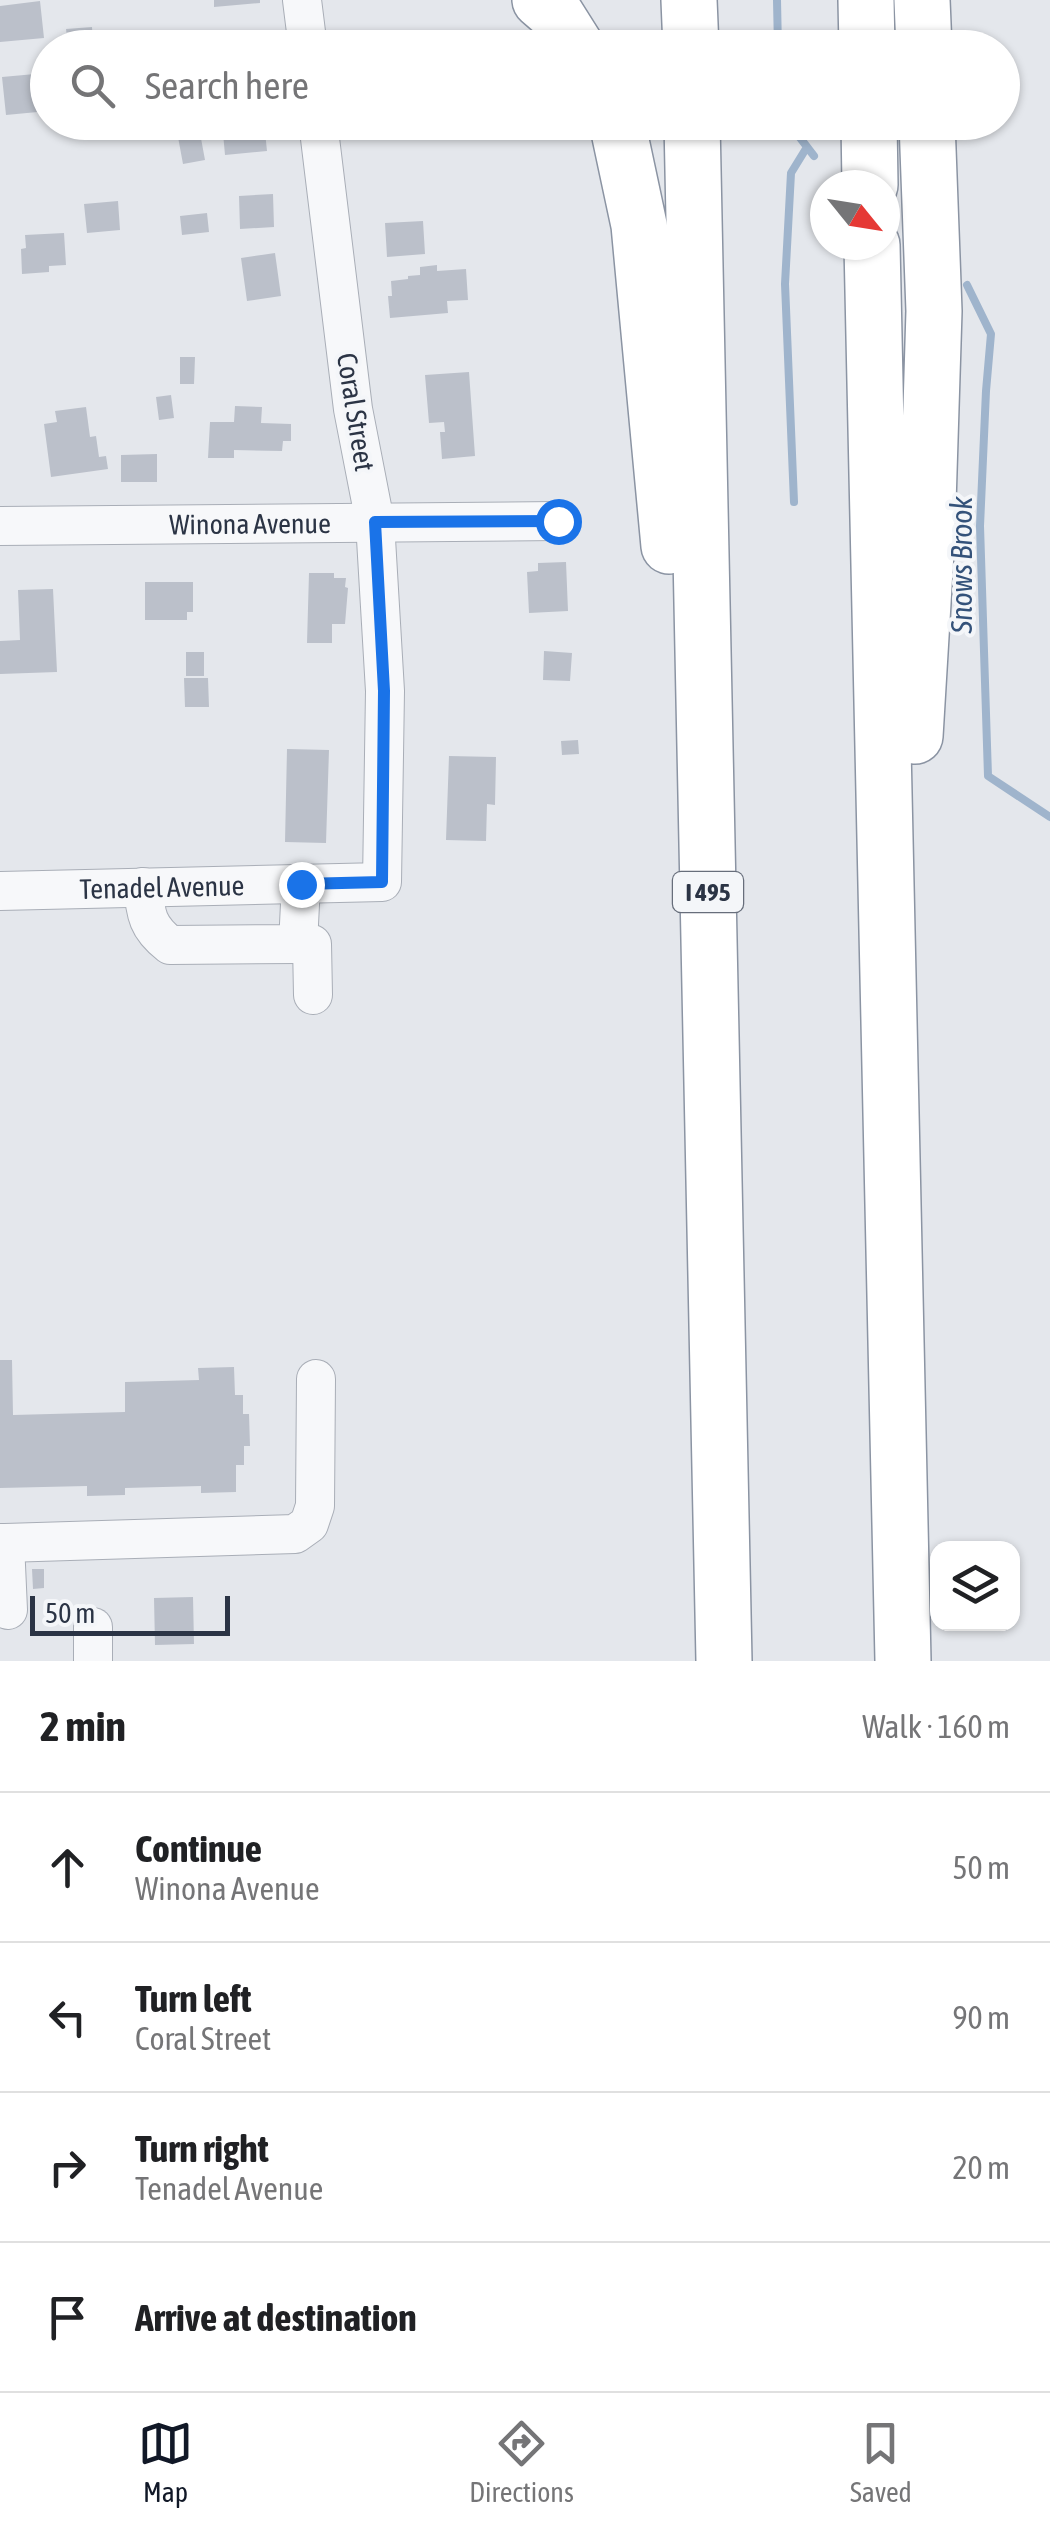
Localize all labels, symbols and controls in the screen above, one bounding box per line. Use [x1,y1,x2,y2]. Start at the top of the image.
search box [30,30,1020,140]
icon: search [65,58,120,113]
text: Search here [145,64,309,107]
north arrow [810,170,900,260]
street label: Coral Street [331,351,381,473]
water label: Snows Brook [944,496,978,635]
route start [536,499,582,545]
street label: Winona Avenue [169,507,331,540]
route end [279,862,325,908]
street label: Tenadel Avenue [79,869,245,905]
road number: I 495 [673,872,743,912]
map controls [930,1541,1020,1631]
button: layers [930,1541,1020,1631]
scale bar [30,1591,230,1636]
text: 50 m [45,1597,95,1629]
text: 2 min [40,1702,126,1750]
text: Walk · 160 m [862,1708,1010,1745]
text: Continue [135,1827,262,1870]
icon: ahead [40,1840,95,1895]
text: 50 m [952,1849,1010,1886]
text: Winona Avenue [135,1870,319,1907]
text: Turn left [135,1977,251,2020]
icon: left [40,1990,95,2045]
text: 90 m [952,1999,1010,2036]
text: Coral Street [135,2020,271,2057]
text: Turn right [135,2127,269,2170]
icon: right [40,2140,95,2195]
text: 20 m [952,2149,1010,2186]
text: Tenadel Avenue [135,2170,323,2207]
icon: arrive [40,2290,95,2345]
text: Arrive at destination [135,2296,417,2339]
tab: Map [138,2416,193,2508]
tab: Directions [469,2416,574,2508]
tab: Saved [850,2416,912,2508]

